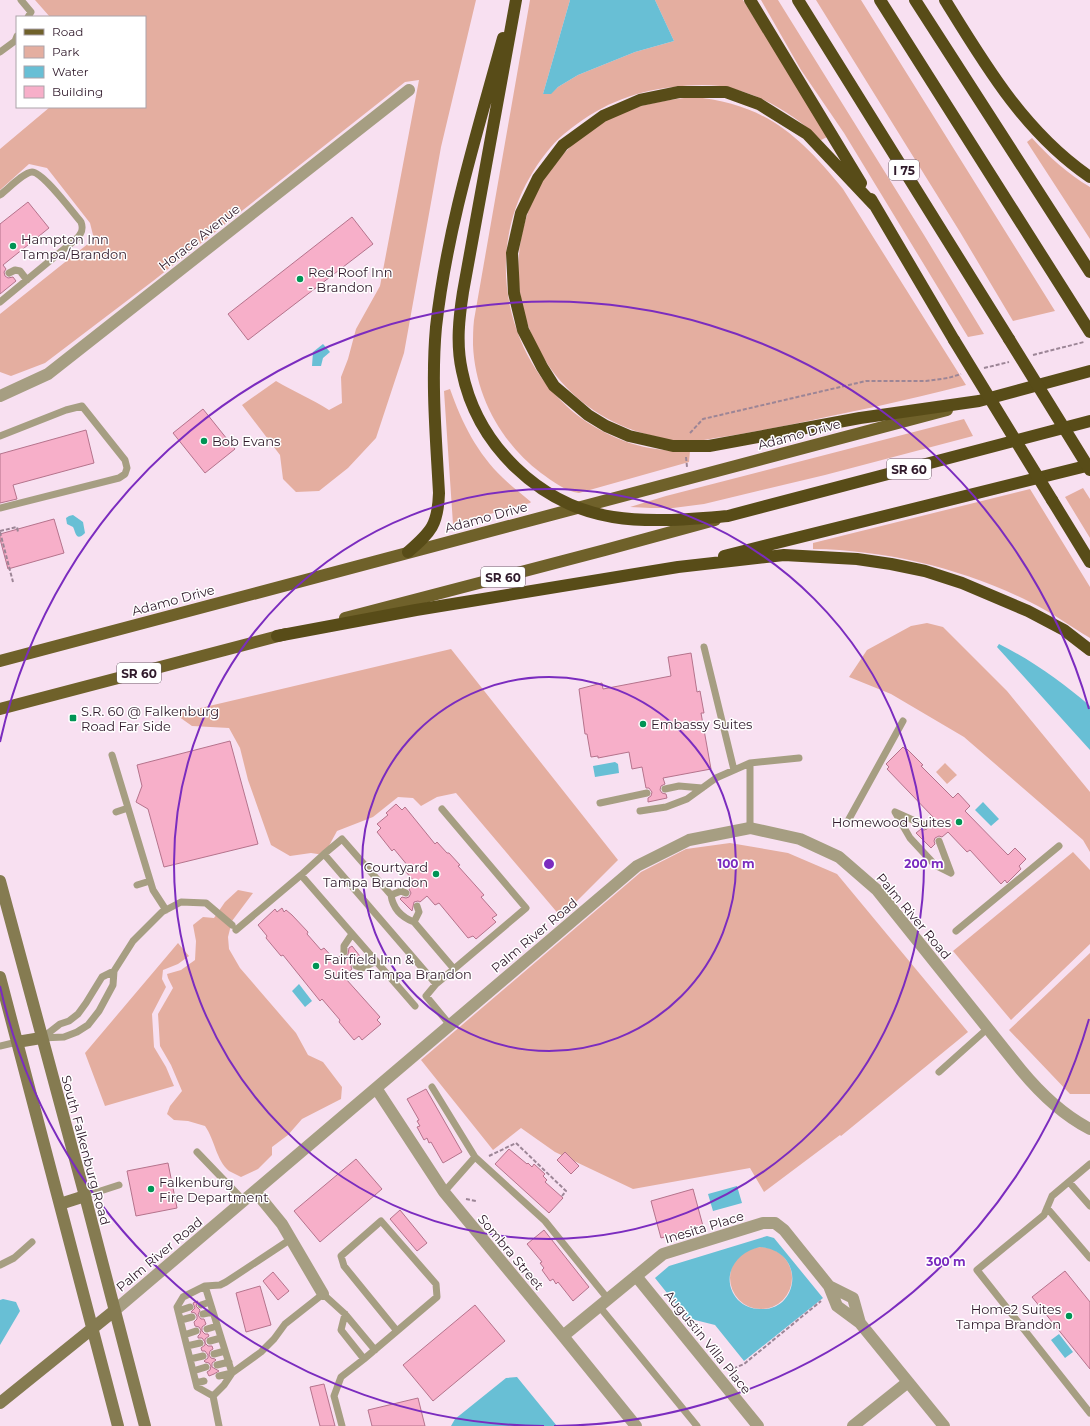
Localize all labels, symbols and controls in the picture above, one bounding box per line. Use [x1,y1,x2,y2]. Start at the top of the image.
legend [16,16,146,108]
text: Road [52,24,83,39]
text: Park [52,44,80,59]
text: Water [52,64,89,79]
text: Building [52,84,103,99]
road number: I 75 [889,160,919,180]
street label: Horace Avenue [155,200,243,274]
place label: Hampton Inn Tampa/Brandon [21,231,127,262]
marker: Hampton Inn Tampa/Brandon [8,241,18,251]
place label: Red Roof Inn - Brandon [308,264,393,295]
marker: Red Roof Inn - Brandon [295,274,305,284]
street label: Adamo Drive [756,415,842,453]
place label: Bob Evans [212,433,280,449]
marker: Bob Evans [199,436,209,446]
road number: SR 60 [887,459,931,479]
street label: Adamo Drive [443,498,529,536]
road number: SR 60 [481,567,525,587]
street label: Adamo Drive [130,581,216,619]
road number: SR 60 [117,663,161,683]
place label: S.R. 60 @ Falkenburg Road Far Side [81,703,219,734]
marker: S.R. 60 @ Falkenburg Road Far Side [68,713,78,723]
place label: Embassy Suites [651,716,752,732]
marker: Embassy Suites [638,719,648,729]
place label: Homewood Suites [832,814,951,830]
marker: Homewood Suites [954,817,964,827]
text: 100 m [718,856,754,871]
text: 200 m [904,856,944,871]
centre of rings [542,857,556,871]
place label: Courtyard Tampa Brandon [323,859,428,890]
marker: Courtyard Tampa Brandon [431,869,441,879]
street label: Palm River Road [873,870,955,962]
street label: Palm River Road [488,894,580,976]
place label: Fairfield Inn & Suites Tampa Brandon [324,951,472,982]
marker: Fairfield Inn & Suites Tampa Brandon [311,961,321,971]
street label: South Falkenburg Road [58,1073,114,1227]
place label: Falkenburg Fire Department [159,1174,268,1205]
marker: Falkenburg Fire Department [146,1184,156,1194]
street label: Inesita Place [662,1207,746,1247]
street label: Sombra Street [475,1211,547,1293]
street label: Palm River Road [113,1213,205,1295]
text: 300 m [925,1254,966,1269]
street label: Augustin Villa Place [661,1287,755,1397]
place label: Home2 Suites Tampa Brandon [956,1301,1061,1332]
marker: Home2 Suites Tampa Brandon [1064,1311,1074,1321]

